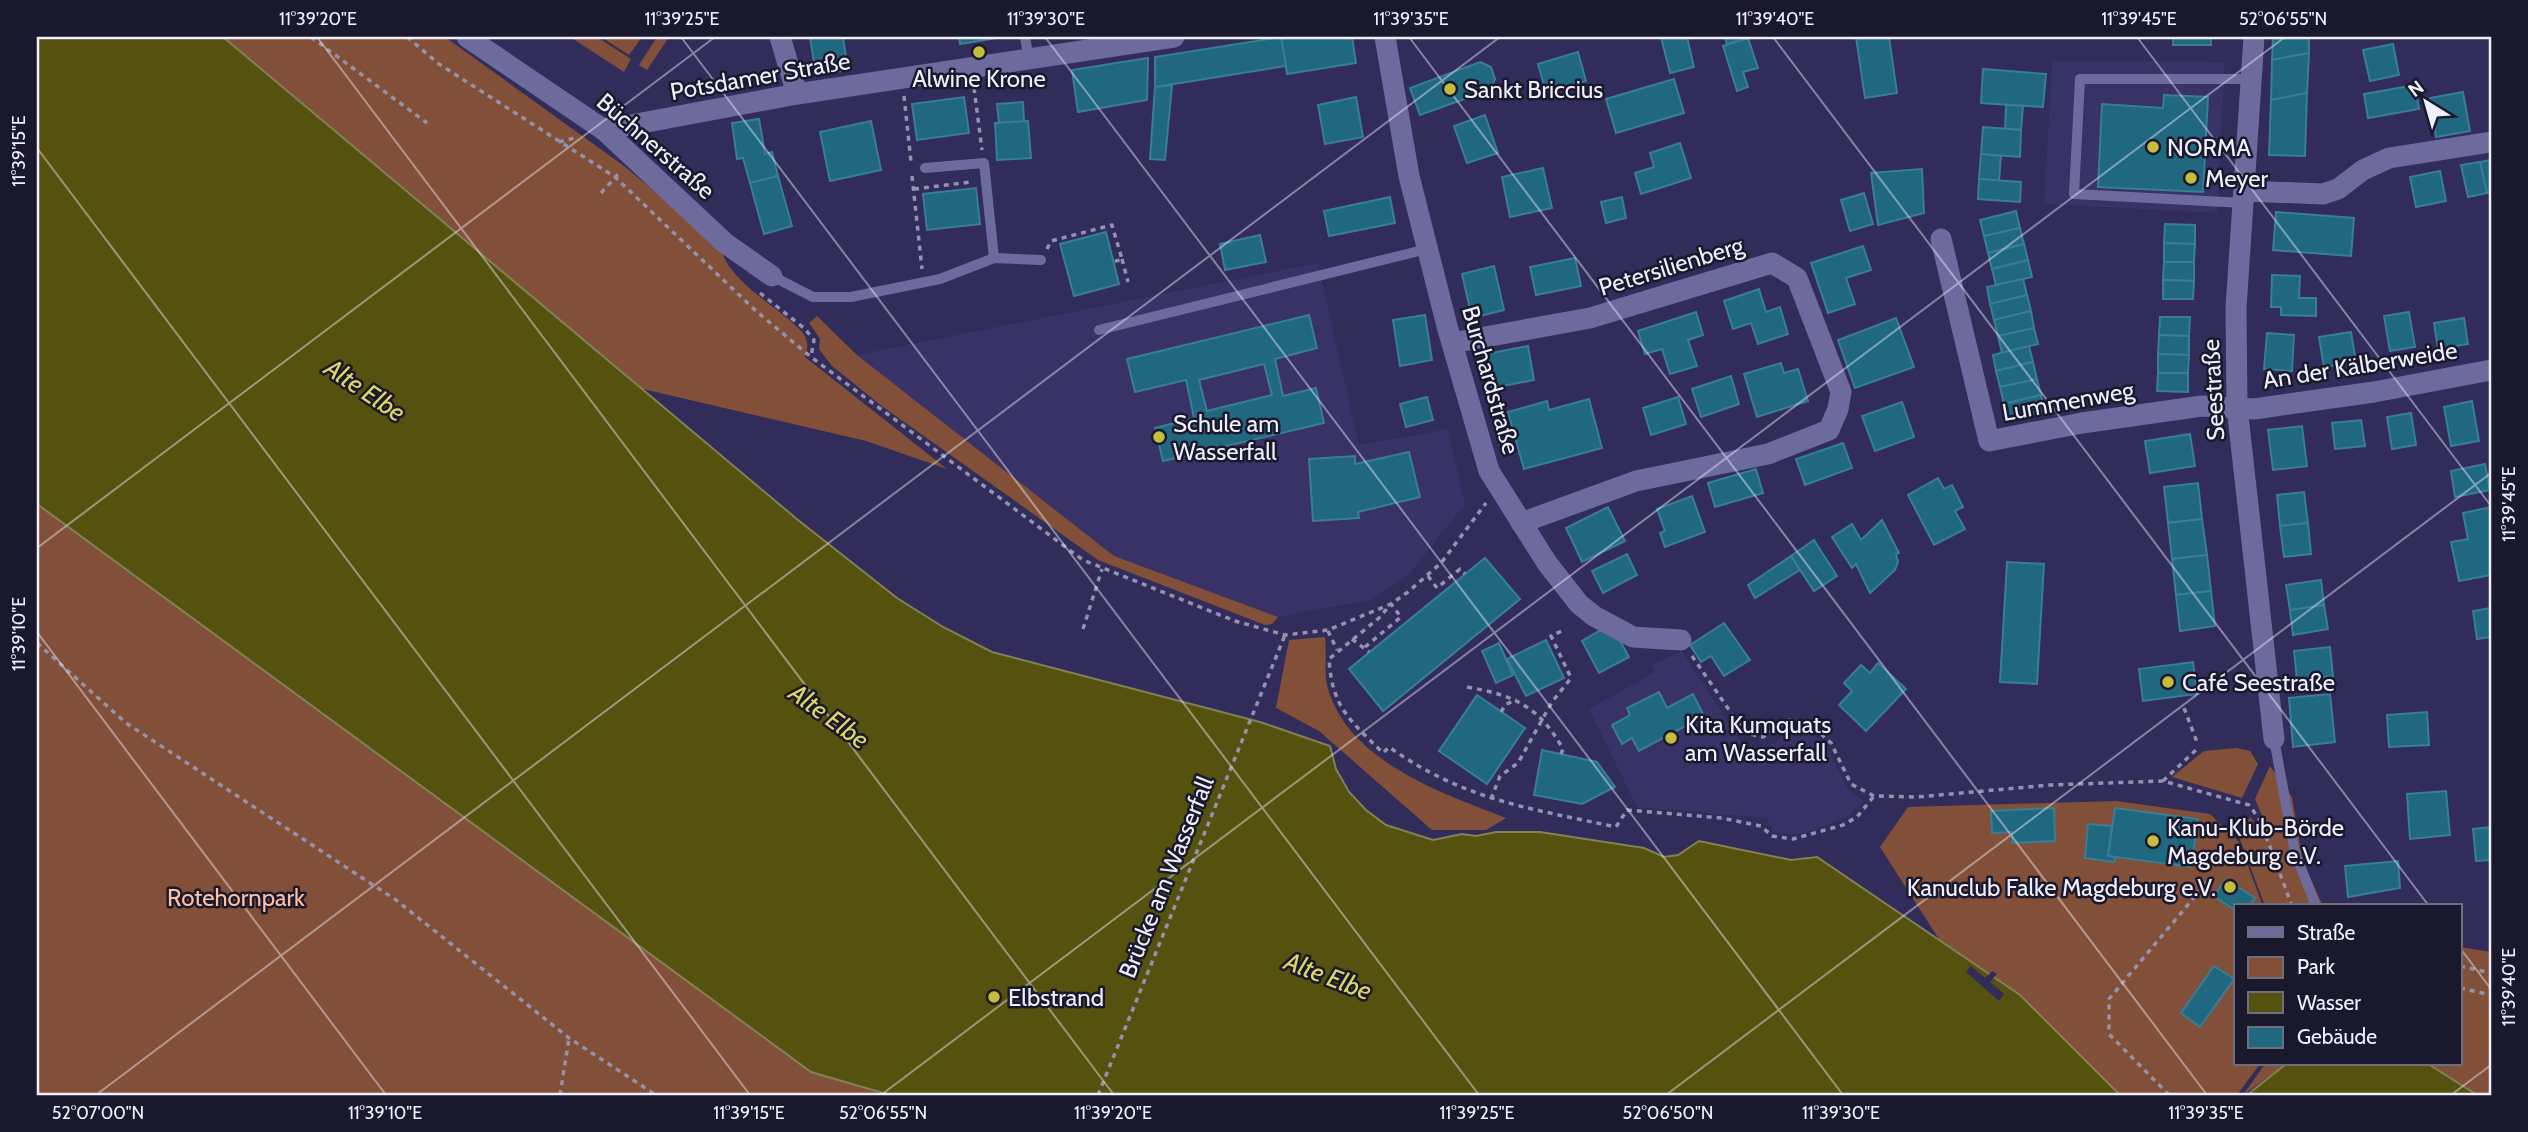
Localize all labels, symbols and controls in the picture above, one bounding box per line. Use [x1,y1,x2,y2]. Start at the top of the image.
text: 11°39'20"E [279,8,357,30]
text: 11°39'25"E [645,8,720,30]
text: 11°39'30"E [1007,8,1085,30]
text: 11°39'35"E [1373,8,1449,30]
text: 11°39'40"E [1736,8,1814,30]
text: 11°39'45"E [2101,8,2177,30]
text: 52°06'55"N [2239,8,2327,30]
marker: Alwine Krone [971,44,987,60]
street label: Potsdamer Straße [668,46,852,106]
place label: Alwine Krone [912,64,1046,93]
north arrow [2392,66,2462,136]
place label: Sankt Briccius [1464,75,1603,104]
text: N [2404,76,2428,102]
marker: Sankt Briccius [1442,81,1458,97]
street label: Büchnerstraße [591,87,721,205]
text: 11°39'15"E [8,115,30,187]
place label: NORMA [2167,133,2251,162]
marker: NORMA [2145,139,2161,155]
place label: Meyer [2205,164,2269,193]
marker: Meyer [2183,170,2199,186]
street label: Petersilienberg [1595,230,1748,302]
street label: Burchardstraße [1456,302,1526,458]
street label: An der Kälberweide [2261,335,2459,395]
street label: Seestraße [2196,339,2230,441]
water label: Alte Elbe [318,351,412,429]
street label: Lummenweg [2000,375,2137,427]
place label: Schule am Wasserfall [1173,409,1279,466]
marker: Schule am Wasserfall [1151,429,1167,445]
text: 11°39'45"E [2498,466,2520,542]
text: 11°39'10"E [8,597,30,671]
place label: Café Seestraße [2182,668,2335,697]
marker: Café Seestraße [2160,674,2176,690]
water label: Alte Elbe [782,676,875,756]
place label: Kita Kumquats am Wasserfall [1685,710,1831,767]
marker: Kita Kumquats am Wasserfall [1663,730,1679,746]
street label: Brücke am Wasserfall [1112,772,1220,982]
place label: Kanu-Klub-Börde Magdeburg e.V. [2167,813,2344,870]
marker: Kanu-Klub-Börde Magdeburg e.V. [2145,833,2161,849]
place label: Kanuclub Falke Magdeburg e.V. [1907,873,2216,902]
marker: Kanuclub Falke Magdeburg e.V. [2222,879,2238,895]
park label: Rotehornpark [167,883,305,912]
legend [2234,904,2462,1066]
text: Straße [2297,920,2356,945]
water label: Alte Elbe [1279,944,1376,1007]
text: 11°39'40"E [2498,948,2520,1026]
text: Park [2297,954,2335,979]
place label: Elbstrand [1008,983,1104,1012]
marker: Elbstrand [986,989,1002,1005]
text: Wasser [2297,990,2361,1015]
text: Gebäude [2297,1024,2377,1049]
text: 52°07'00"N [52,1102,144,1124]
text: 11°39'10"E [348,1102,422,1124]
text: 11°39'15"E [713,1102,785,1124]
text: 52°06'55"N [839,1102,927,1124]
text: 11°39'20"E [1074,1102,1152,1124]
text: 11°39'25"E [1440,1102,1515,1124]
text: 52°06'50"N [1622,1102,1714,1124]
text: 11°39'30"E [1802,1102,1880,1124]
text: 11°39'35"E [2168,1102,2244,1124]

